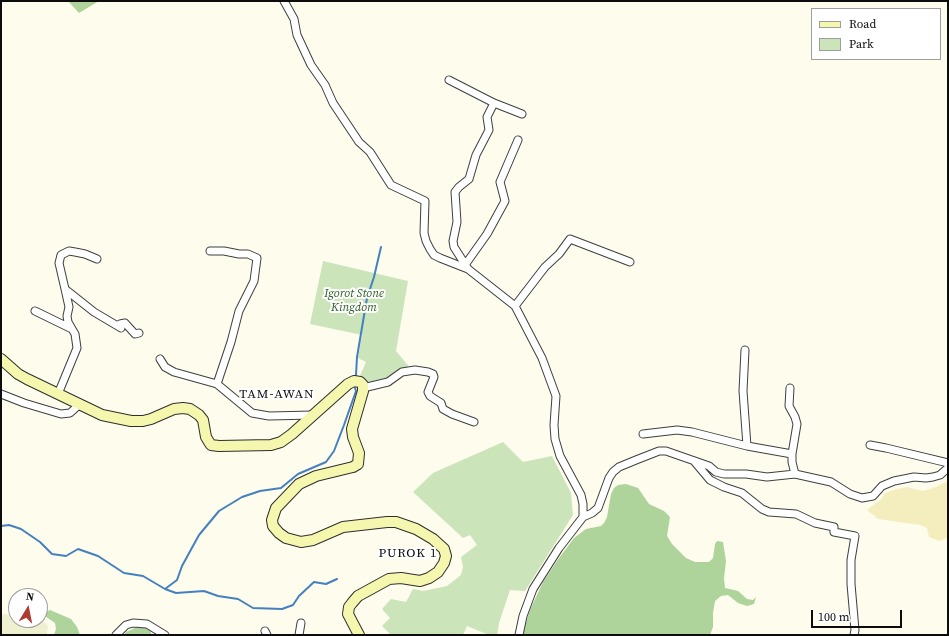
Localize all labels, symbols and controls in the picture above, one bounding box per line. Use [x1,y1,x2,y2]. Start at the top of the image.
legend [811,8,941,60]
text: Road [849,16,876,32]
text: Park [849,36,874,52]
park label: Igorot Stone Kingdom [324,287,384,315]
district label: TAM-AWAN [239,387,315,403]
district label: PUROK 1 [379,546,437,562]
north arrow [8,588,48,628]
text: N [25,589,35,605]
scale bar [813,602,904,628]
text: 100 m [818,609,850,625]

